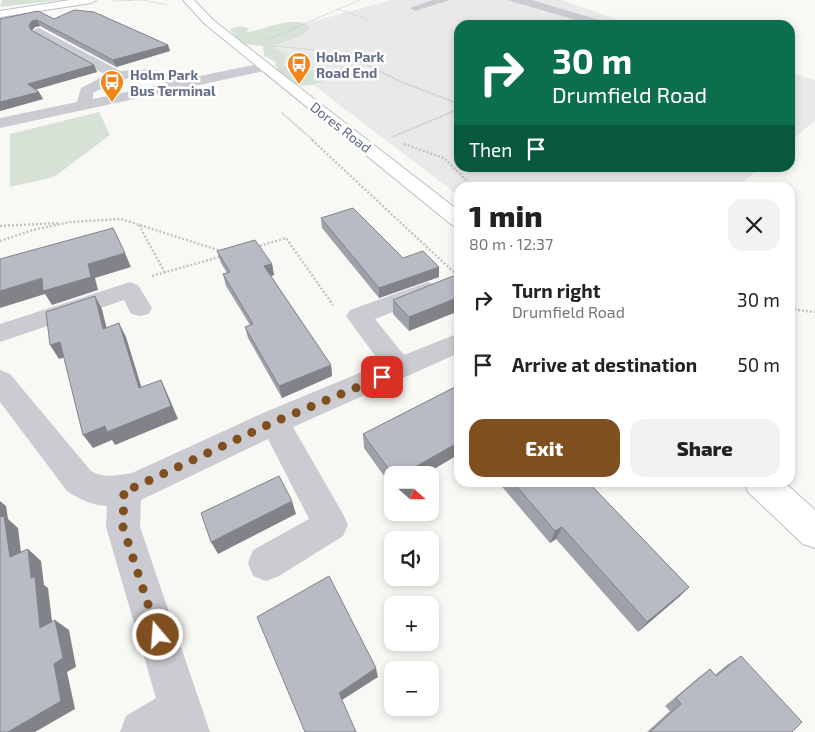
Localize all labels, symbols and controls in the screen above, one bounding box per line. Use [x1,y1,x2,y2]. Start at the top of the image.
text: 30 m [552,39,632,81]
icon: right [469,40,534,105]
place label: Holm Park Road End [316,48,384,81]
bus stop icon: Holm Park Road End [286,51,312,85]
place label: Holm Park Bus Terminal [130,66,216,99]
bus stop icon: Holm Park Bus Terminal [99,69,125,103]
text: Drumfield Road [552,81,707,107]
street label: Dores Road [307,98,375,156]
icon: arrive [522,135,550,163]
text: Then [469,138,512,161]
text: 1 min [469,197,543,233]
button: close [728,199,780,251]
text: 80 m · 12:37 [469,234,553,253]
text: Turn right [512,279,600,302]
icon: right [469,286,497,314]
text: 30 m [737,288,780,311]
text: Drumfield Road [512,302,625,321]
icon: arrive [469,351,497,379]
text: Arrive at destination [512,353,697,376]
text: 50 m [737,353,780,376]
pin [361,356,403,398]
icon: arrive [368,363,396,391]
button: Exit [469,419,620,477]
button: Share [630,419,780,477]
north arrow [384,466,439,521]
map controls [384,466,439,716]
button: sound [384,531,439,586]
button: + [384,596,439,651]
position arrow [131,608,183,660]
button: − [384,661,439,716]

